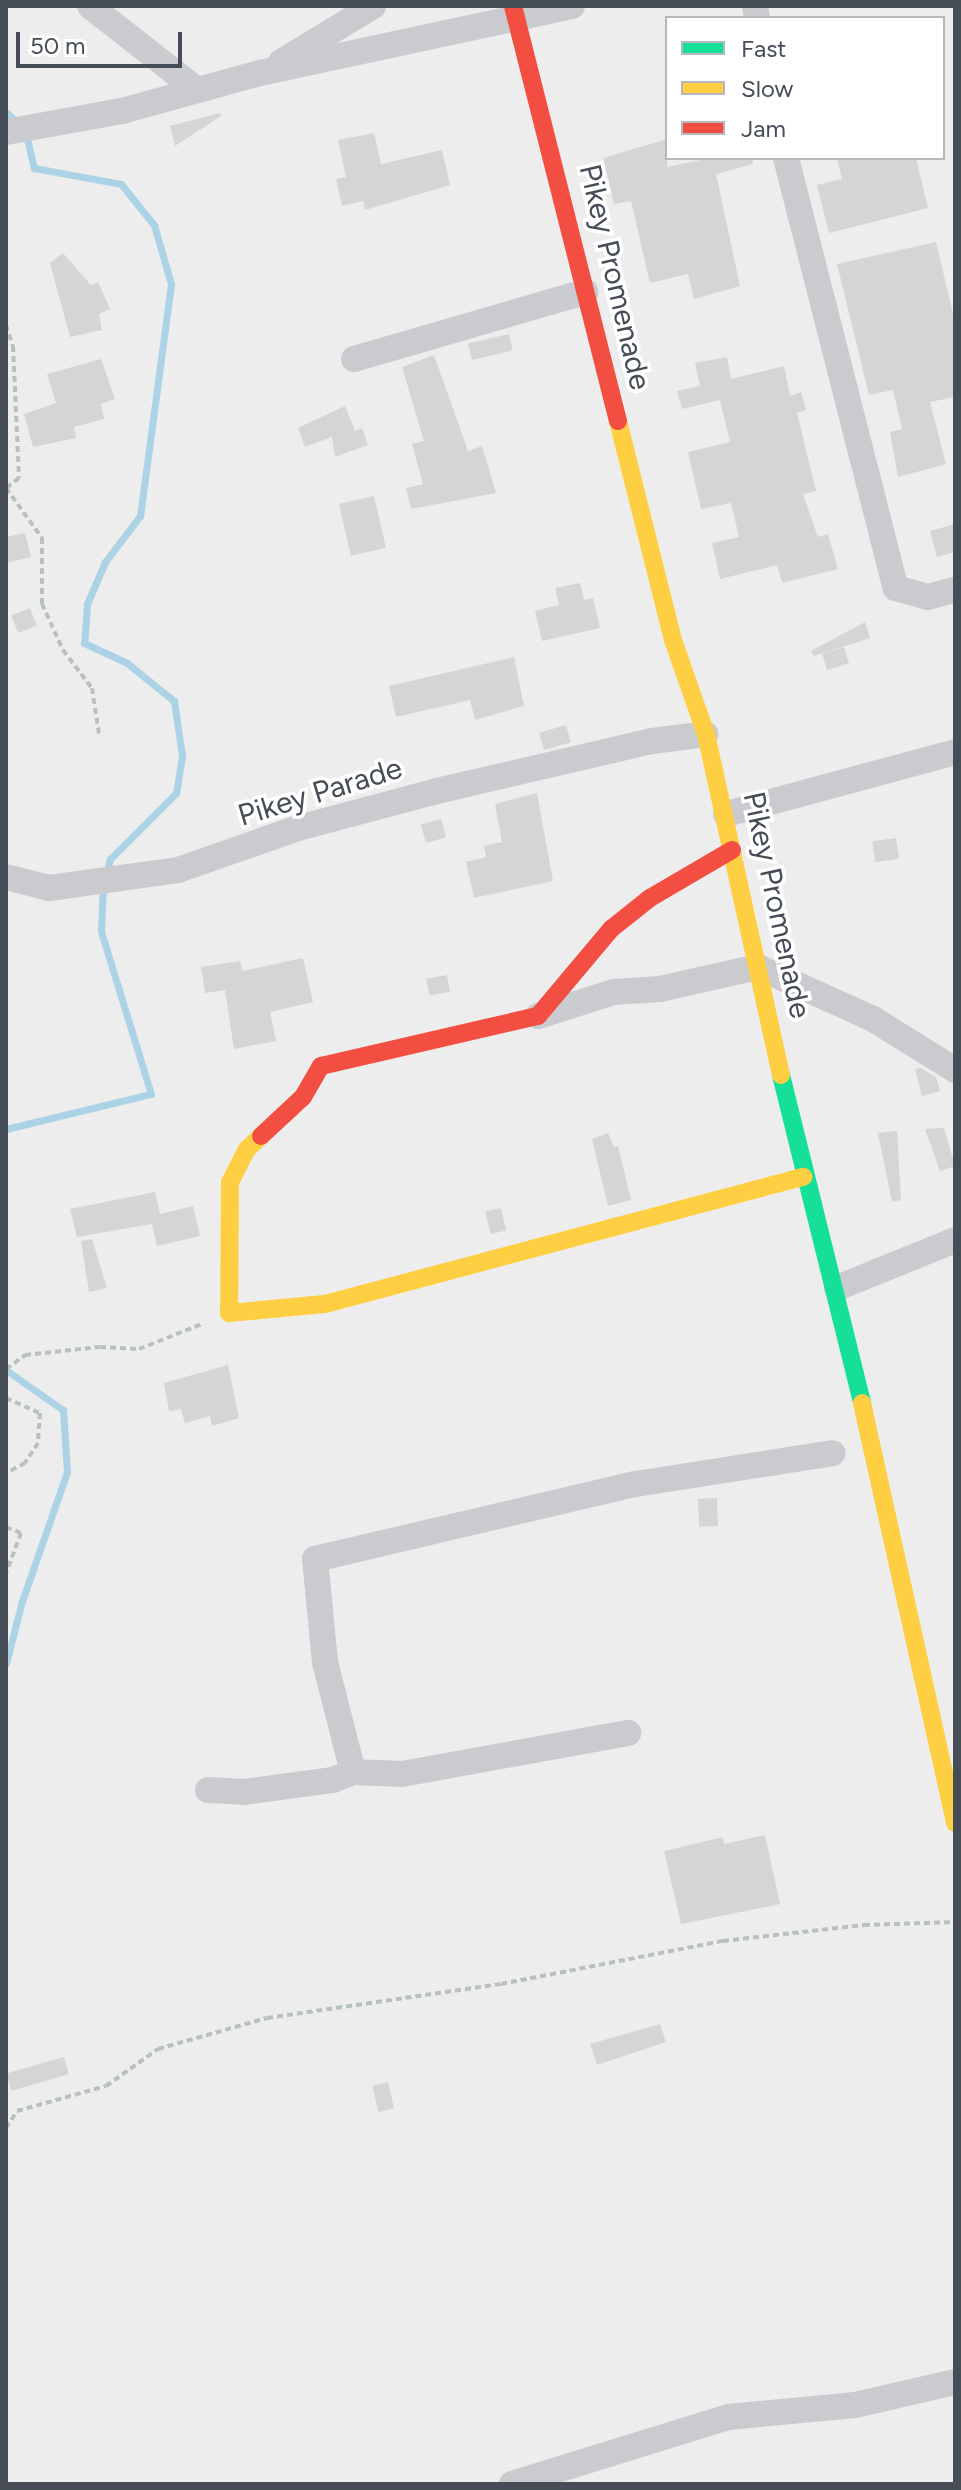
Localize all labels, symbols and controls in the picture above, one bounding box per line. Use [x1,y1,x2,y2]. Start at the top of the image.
scale bar [20,16,186,66]
legend [665,16,945,160]
text: 50 m [30,31,86,60]
text: Fast [741,34,786,63]
text: Slow [741,74,793,103]
text: Jam [741,114,786,143]
street label: Pikey Promenade [572,161,658,393]
street label: Pikey Parade [234,750,406,834]
street label: Pikey Promenade [735,789,819,1021]

